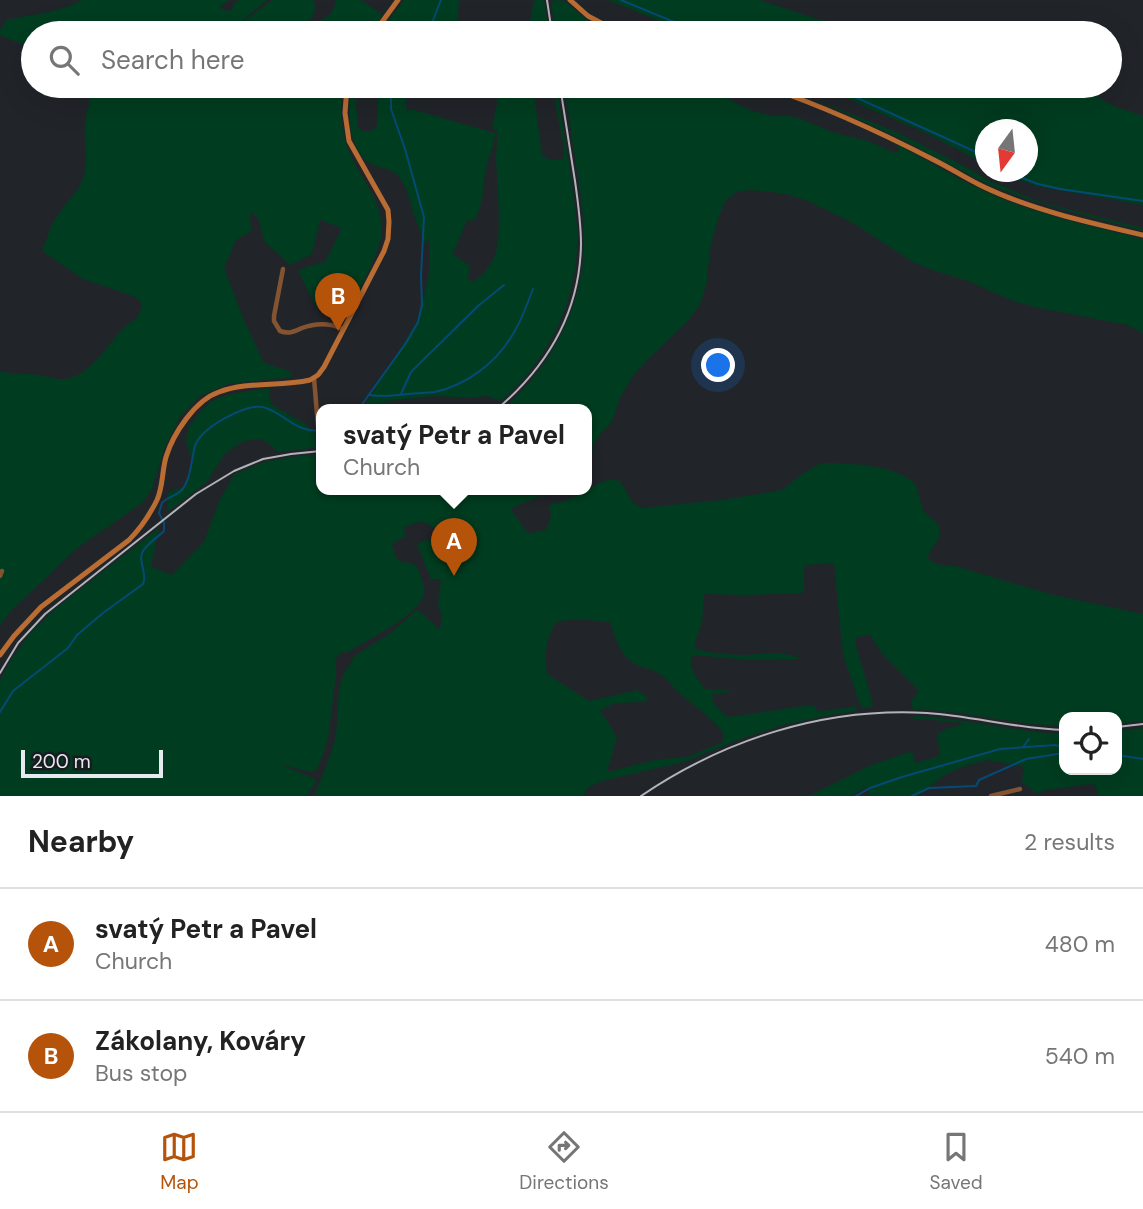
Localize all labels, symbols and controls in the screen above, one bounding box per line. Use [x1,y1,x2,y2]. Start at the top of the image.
search box [21,21,1122,98]
icon: search [45,41,83,79]
text: Search here [101,43,244,77]
north arrow [975,119,1038,182]
pin: B [315,273,361,331]
your location [701,348,735,382]
popup [316,404,592,495]
text: svatý Petr a Pavel [343,418,565,452]
text: Church [343,452,420,482]
pin: A [431,518,477,576]
map controls [1059,712,1122,775]
button: locate [1059,712,1122,775]
scale bar [21,747,163,779]
text: 200 m [32,749,91,774]
text: Nearby [28,822,134,861]
text: 2 results [1024,827,1115,857]
text: svatý Petr a Pavel [95,912,317,946]
text: A [43,929,59,959]
text: 480 m [1045,929,1115,959]
text: Church [95,946,172,976]
text: Zákolany, Kováry [95,1024,306,1058]
text: B [44,1041,58,1071]
text: 540 m [1045,1041,1115,1071]
text: Bus stop [95,1058,187,1088]
tab: Map [160,1128,199,1195]
tab: Directions [519,1128,609,1195]
tab: Saved [929,1128,983,1195]

